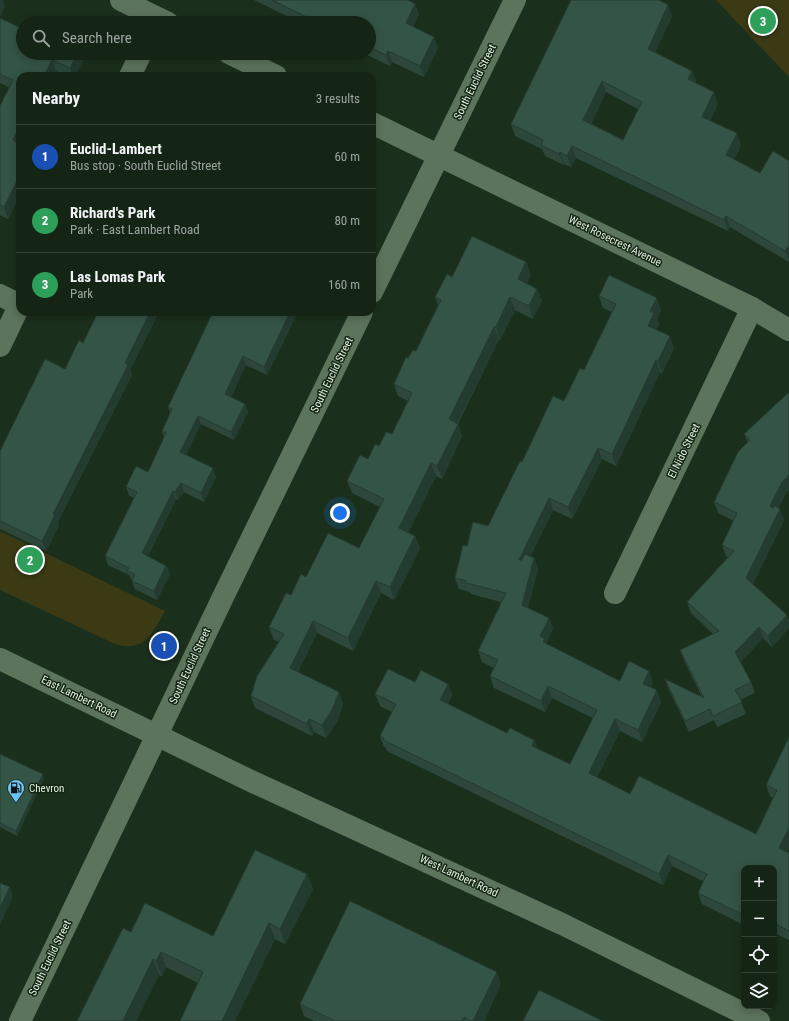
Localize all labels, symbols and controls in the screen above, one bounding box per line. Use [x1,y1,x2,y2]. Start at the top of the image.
pin: 3 [750,6,776,36]
search box [16,16,376,60]
icon: search [30,27,52,49]
text: Search here [62,29,132,47]
street label: South Euclid Street [451,42,499,122]
text: Nearby [32,88,80,108]
text: 3 results [316,91,360,106]
text: Euclid-Lambert [70,140,162,158]
text: 1 [42,149,48,164]
text: 60 m [334,149,360,164]
text: Bus stop · South Euclid Street [70,158,221,173]
text: Richard's Park [70,204,155,222]
text: 2 [42,213,48,228]
text: 80 m [334,213,360,228]
street label: West Rosecrest Avenue [566,213,664,269]
text: Park · East Lambert Road [70,222,200,237]
text: Las Lomas Park [70,268,165,286]
text: 3 [42,277,48,292]
text: 160 m [328,277,360,292]
text: Park [70,286,93,301]
street label: South Euclid Street [308,335,356,415]
street label: El Nido Street [665,422,703,480]
your location [330,503,350,523]
pin: 2 [17,545,43,575]
street label: South Euclid Street [167,626,213,706]
pin: 1 [151,631,177,661]
street label: East Lambert Road [39,673,119,721]
fuel station icon: Chevron [6,778,26,803]
place label: Chevron [29,782,64,795]
street label: West Lambert Road [418,852,500,900]
map controls [741,865,777,1009]
button: + [741,865,777,901]
button: − [741,901,777,937]
street label: South Euclid Street [26,918,74,998]
button: locate [741,937,777,973]
button: layers [741,973,777,1009]

